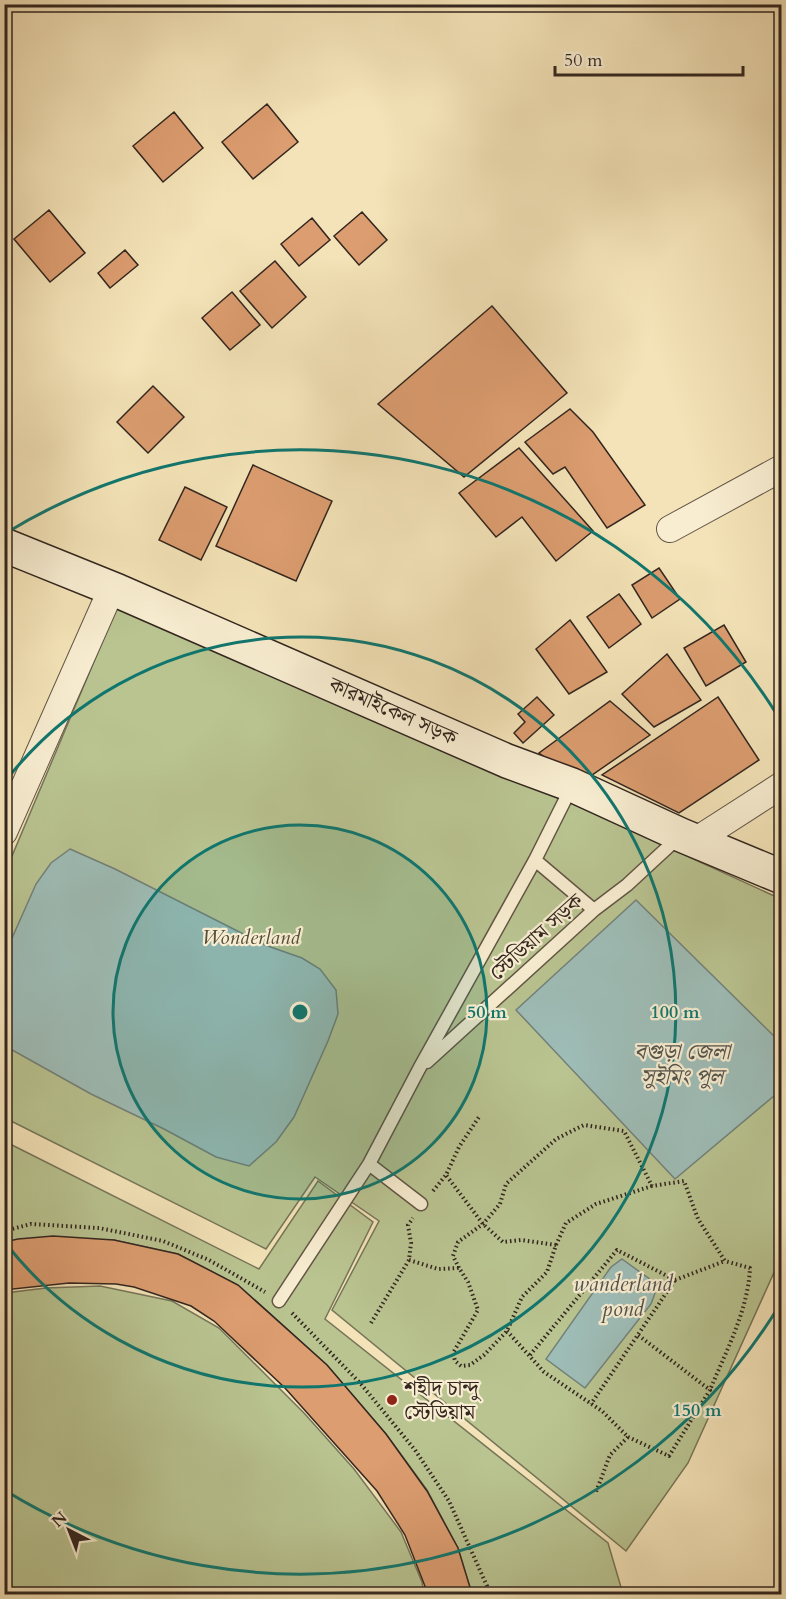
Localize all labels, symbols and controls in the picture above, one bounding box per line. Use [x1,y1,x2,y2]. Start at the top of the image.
scale bar [555,39,742,77]
text: 50 m [564,48,603,73]
street label: কারমাইকেল সড়ক [323,670,463,753]
street label: স্টেডিয়াম সড়ক [483,887,590,987]
park label: Wonderland [202,923,301,952]
text: 50 m [467,1000,507,1025]
text: 100 m [650,1000,700,1025]
centre of rings [290,1002,310,1022]
water label: বগুড়া জেলা সুইমিং পুল [634,1037,733,1092]
water label: wanderland pond [573,1269,674,1324]
place label: শহীদ চান্দু স্টেডিয়াম [403,1374,482,1427]
marker: শহীদ চান্দু স্টেডিয়াম [385,1393,399,1407]
text: 150 m [672,1398,722,1423]
north arrow [39,1500,99,1560]
text: N [47,1507,72,1532]

